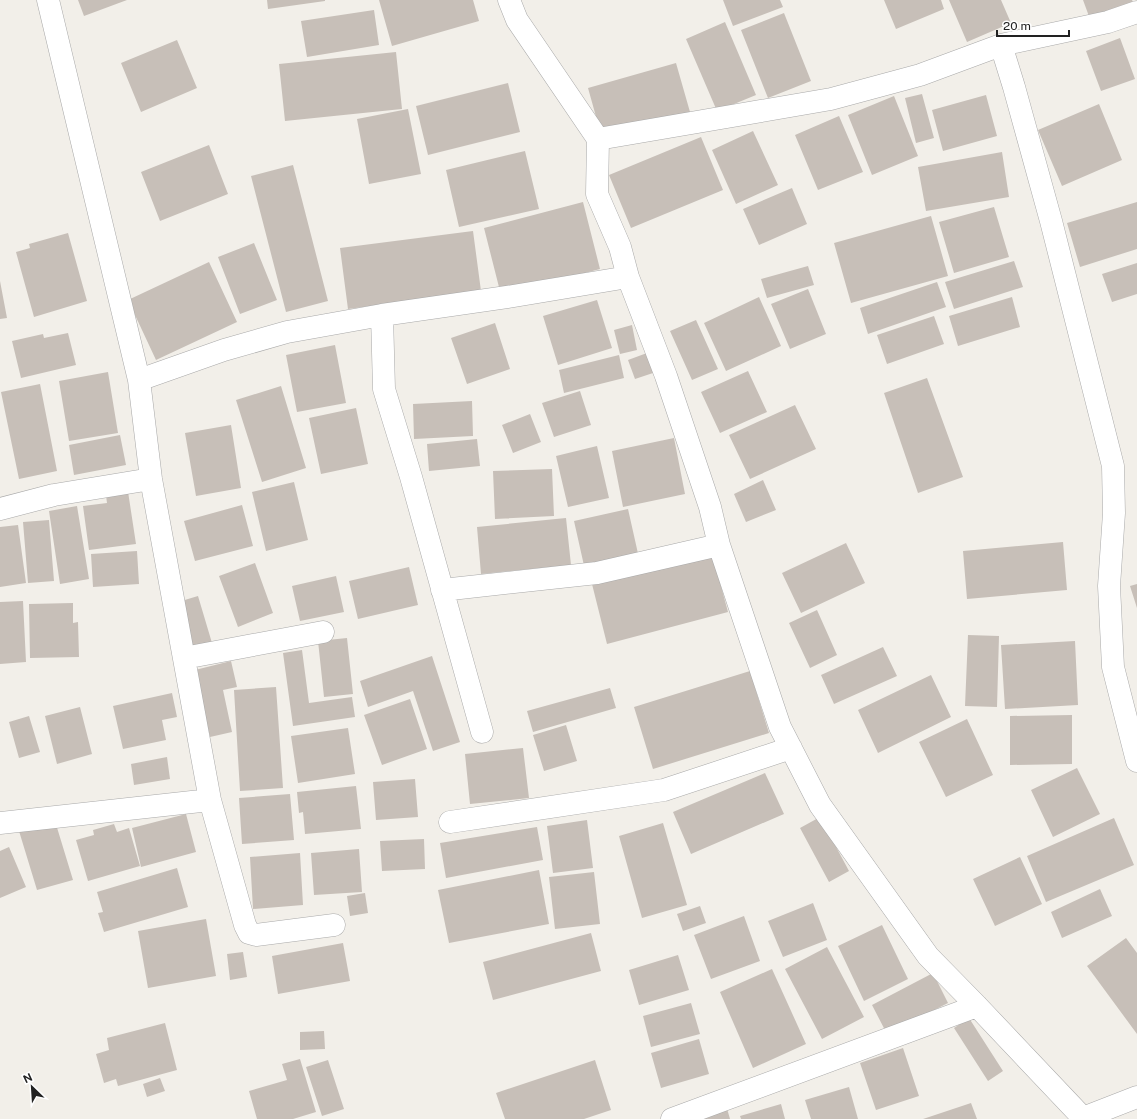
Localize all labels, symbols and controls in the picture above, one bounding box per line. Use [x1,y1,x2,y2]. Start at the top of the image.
scale bar [997,12,1069,38]
text: 20 m [1003,19,1031,33]
north arrow [12,1067,52,1107]
text: N [21,1071,34,1085]

